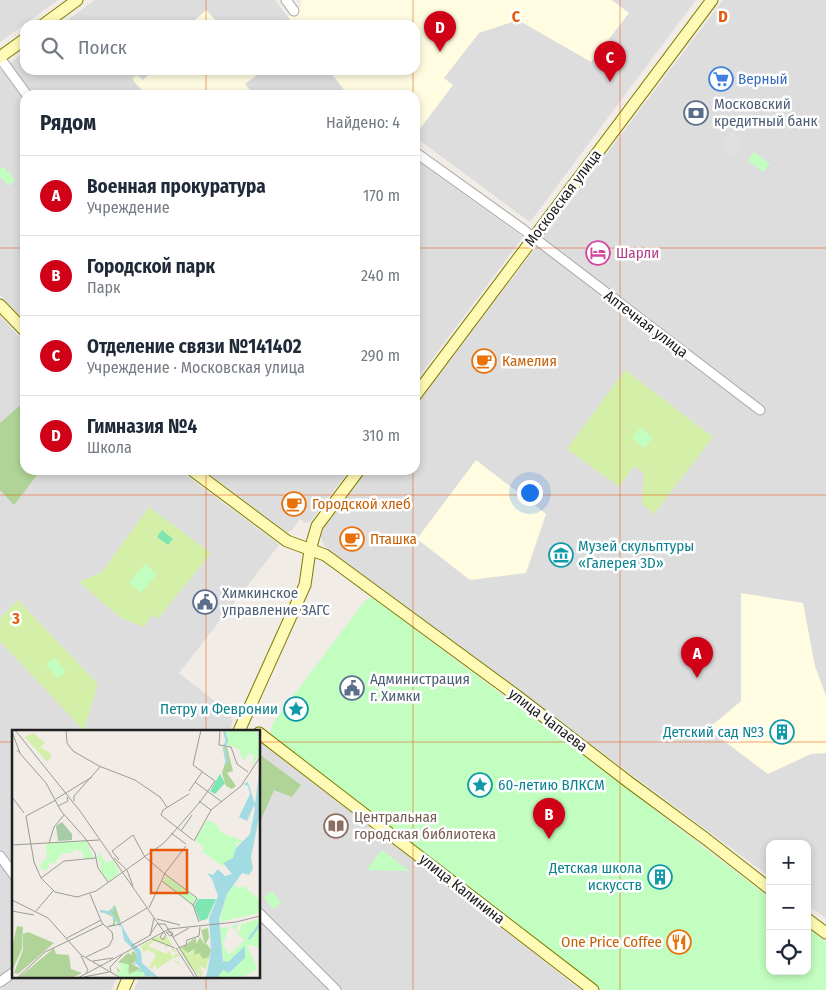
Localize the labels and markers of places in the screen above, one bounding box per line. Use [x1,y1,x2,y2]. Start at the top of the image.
pin: D [424,11,456,52]
pin: C [594,41,626,82]
supermarket icon: Верный [708,66,734,92]
place label: Верный [738,70,788,88]
place label: Московский кредитный банк [714,95,818,130]
bank icon: Московский кредитный банк [683,100,709,126]
hotel icon: Шарли [585,240,611,266]
place label: Шарли [616,244,659,262]
cafe icon: Камелия [471,348,497,374]
place label: Камелия [502,352,557,370]
cafe icon: Городской хлеб [281,491,307,517]
place label: Городской хлеб [312,495,411,513]
cafe icon: Пташка [339,526,365,552]
place label: Пташка [370,530,417,548]
place label: Музей скульптуры «Галерея 3D» [578,537,694,572]
museum icon: Музей скульптуры «Галерея 3D» [548,542,574,568]
place label: Химкинское управление ЗАГС [222,584,330,619]
public building icon: Химкинское управление ЗАГС [192,589,218,615]
pin: A [681,637,713,678]
place label: Администрация г. Химки [370,670,470,705]
public building icon: Администрация г. Химки [339,675,365,701]
place icon: Петру и Февронии [283,696,309,722]
place label: Петру и Февронии [160,700,278,718]
building icon: Детский сад №3 [769,719,795,745]
place label: Детский сад №3 [662,723,764,741]
place icon: 60-летию ВЛКСМ [467,772,493,798]
place label: 60-летию ВЛКСМ [498,776,605,794]
pin: B [533,798,565,839]
place label: Центральная городская библиотека [354,808,496,843]
library icon: Центральная городская библиотека [323,813,349,839]
place label: Детская школа искусств [548,859,642,894]
building icon: Детская школа искусств [647,864,673,890]
restaurant icon: One Price Coffee [666,929,692,955]
place label: One Price Coffee [561,933,662,951]

